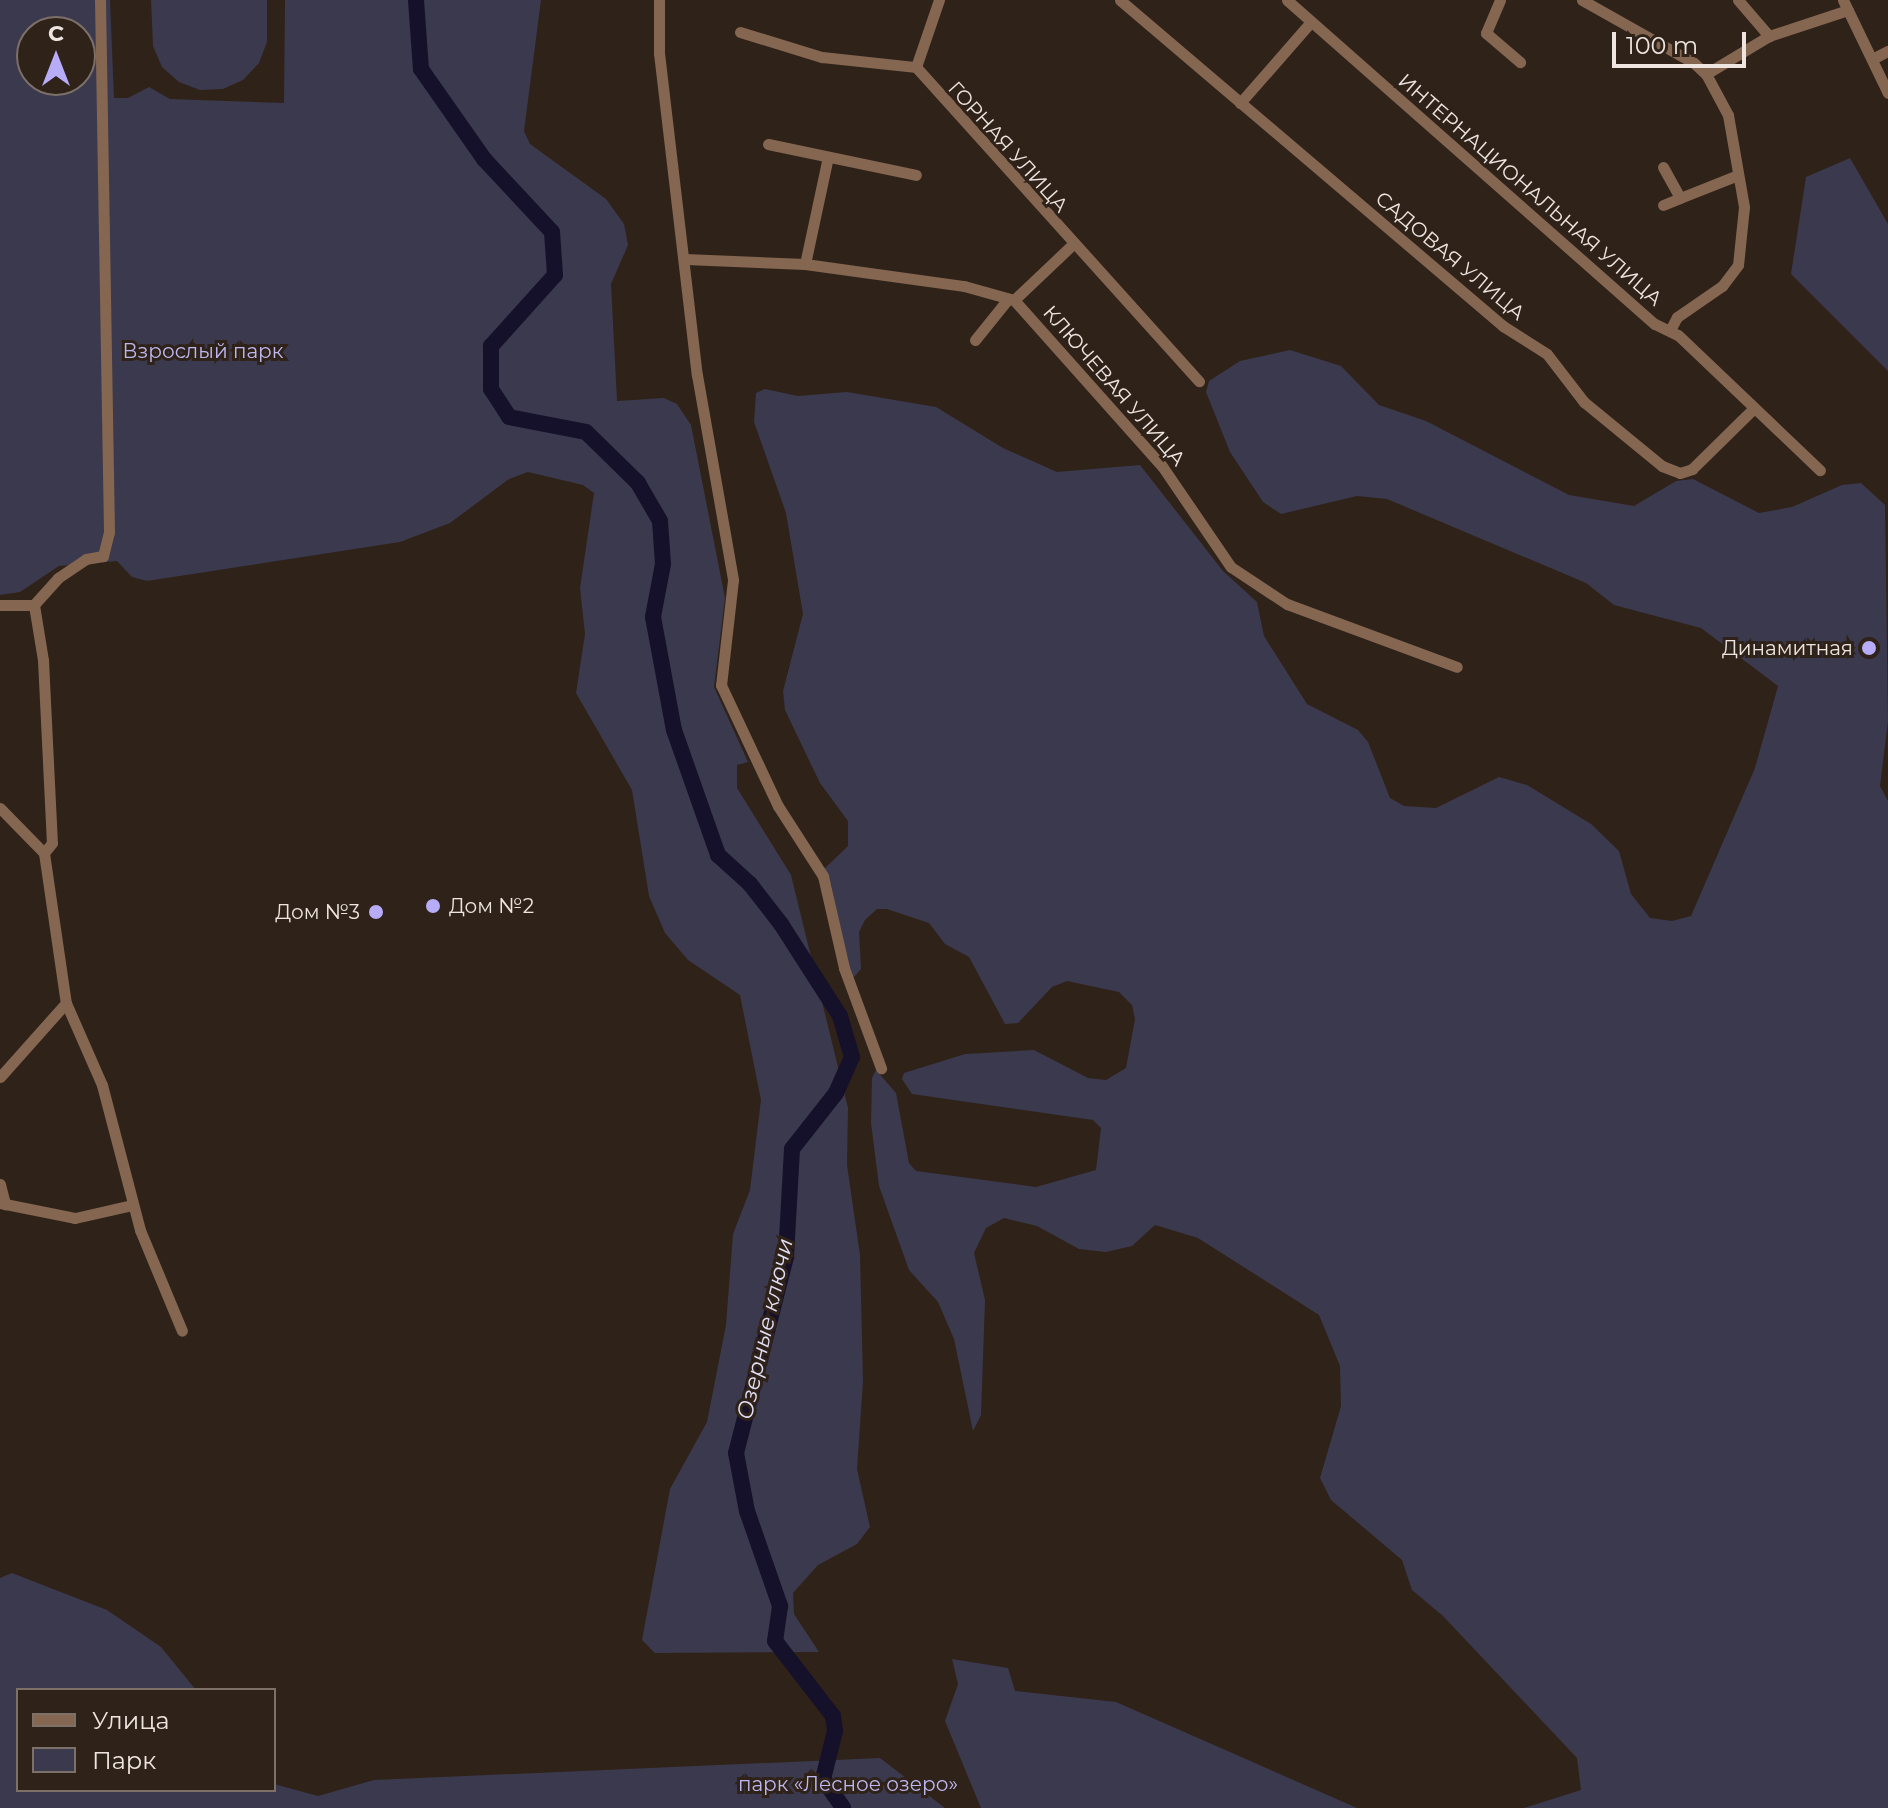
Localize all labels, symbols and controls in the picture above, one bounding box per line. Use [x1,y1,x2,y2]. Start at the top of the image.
north arrow [16,16,96,96]
scale bar [1616,16,1750,66]
text: С [48,20,64,47]
text: 100 m [1626,31,1698,60]
street label: ИНТЕРНАЦИОНАЛЬНАЯ УЛИЦА [1393,69,1667,311]
street label: ГОРНАЯ УЛИЦА [943,77,1073,217]
street label: САДОВАЯ УЛИЦА [1370,187,1530,325]
street label: КЛЮЧЕВАЯ УЛИЦА [1038,301,1190,471]
park label: Взрослый парк [123,339,283,363]
place label: Динамитная [1722,636,1853,660]
marker: Динамитная [1860,639,1878,657]
place label: Дом №2 [449,894,534,918]
marker: Дом №2 [424,897,442,915]
place label: Дом №3 [275,900,360,924]
marker: Дом №3 [367,903,385,921]
water label: Озерные ключи [731,1236,799,1422]
legend [16,1688,276,1792]
text: Улица [92,1706,170,1735]
text: Парк [92,1746,156,1775]
park label: парк «Лесное озеро» [738,1772,958,1796]

